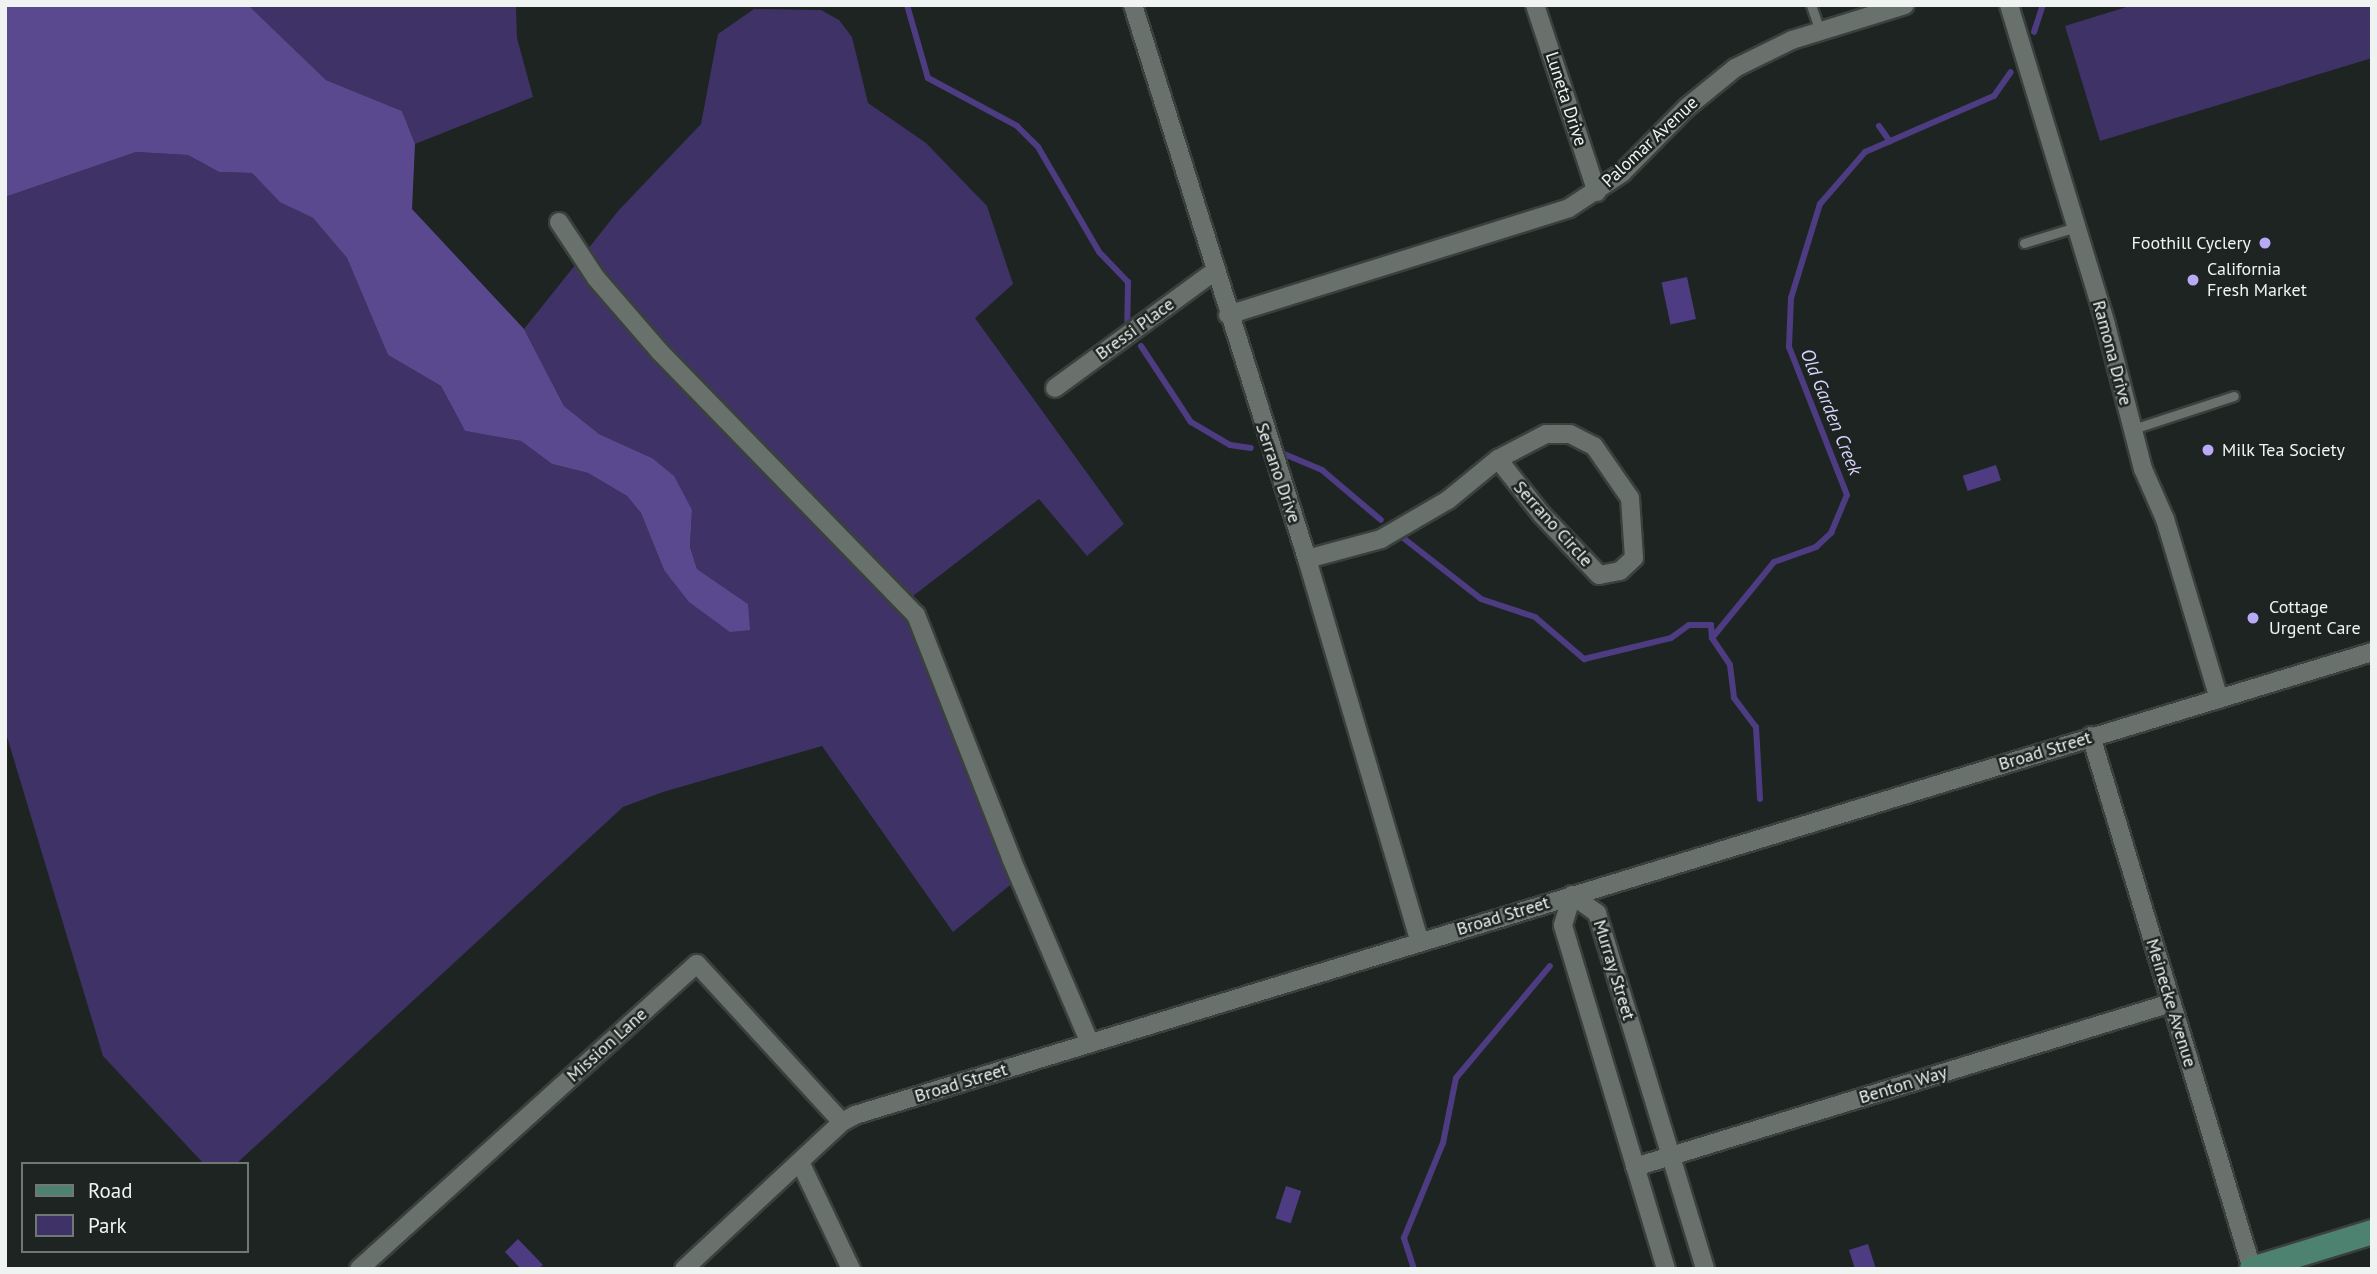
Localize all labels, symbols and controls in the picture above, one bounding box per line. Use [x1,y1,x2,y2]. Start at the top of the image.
street label: Luneta Drive [1541,49,1591,149]
street label: Palomar Avenue [1597,92,1703,192]
place label: Foothill Cyclery [2132,232,2251,254]
marker: Foothill Cyclery [2257,235,2273,251]
place label: California Fresh Market [2207,259,2307,302]
marker: California Fresh Market [2185,272,2201,288]
street label: Bressi Place [1092,293,1178,365]
street label: Ramona Drive [2088,298,2136,408]
water label: Old Garden Creek [1795,345,1867,479]
street label: Serrano Drive [1251,420,1305,526]
place label: Milk Tea Society [2222,439,2346,461]
marker: Milk Tea Society [2200,442,2216,458]
street label: Serrano Circle [1509,477,1597,571]
place label: Cottage Urgent Care [2269,597,2361,640]
marker: Cottage Urgent Care [2243,608,2263,628]
street label: Broad Street [1996,727,2094,775]
street label: Broad Street [1454,892,1552,940]
street label: Murray Street [1588,917,1640,1023]
street label: Meinecke Avenue [2141,936,2201,1070]
street label: Mission Lane [563,1003,651,1087]
street label: Broad Street [912,1059,1010,1107]
street label: Benton Way [1856,1061,1950,1109]
legend [21,1162,248,1253]
text: Road [88,1177,132,1204]
text: Park [88,1212,127,1239]

